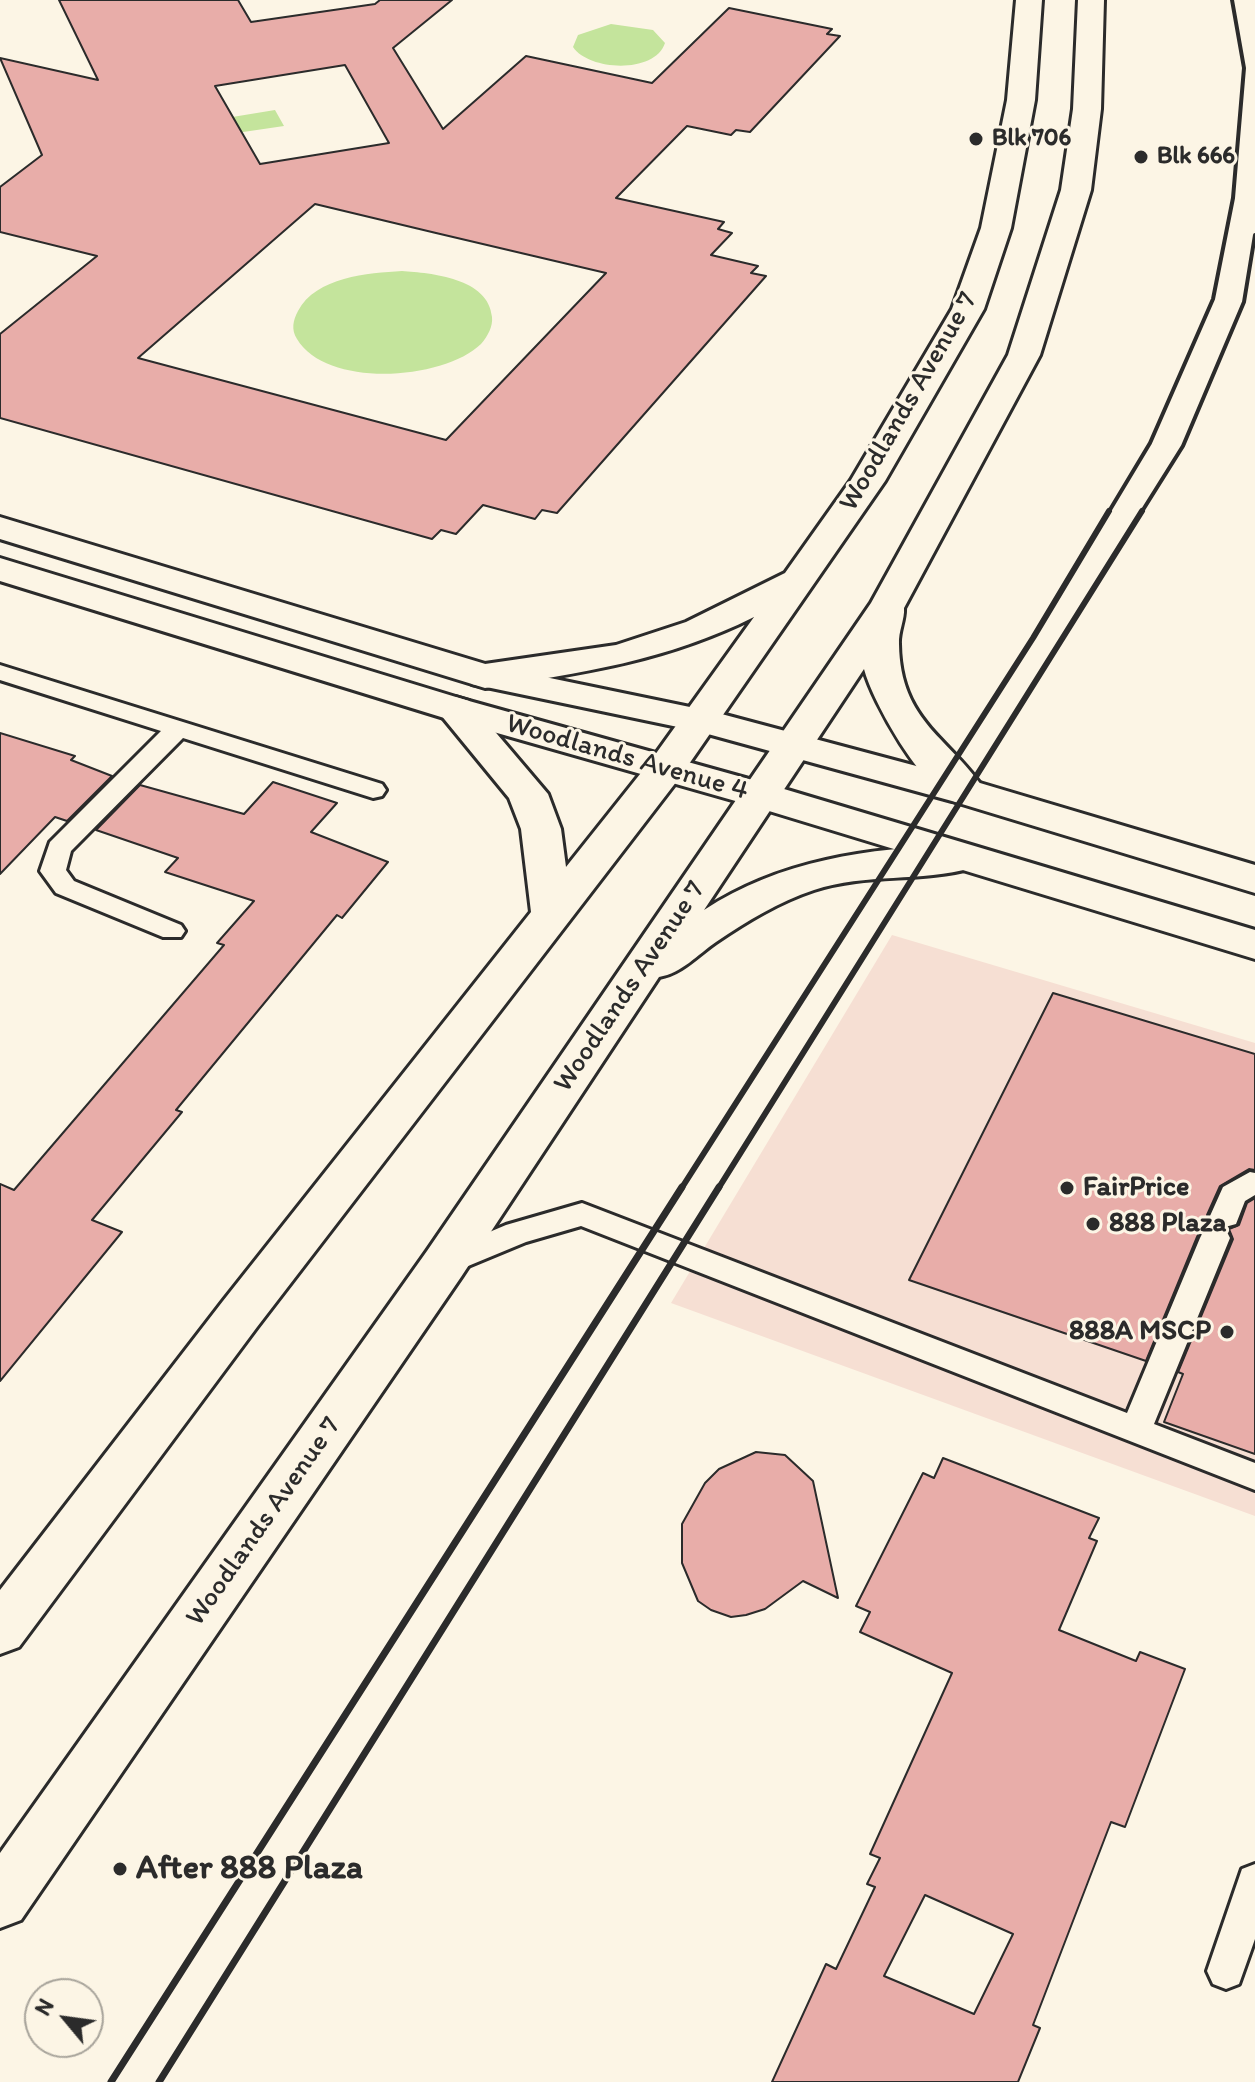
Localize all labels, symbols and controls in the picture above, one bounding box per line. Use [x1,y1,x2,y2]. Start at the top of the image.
place label: Blk 706 [992,125,1071,153]
marker: Blk 706 [967,130,985,148]
place label: Blk 666 [1157,143,1235,171]
marker: Blk 666 [1132,148,1150,166]
street label: Woodlands Avenue 7 [833,287,985,517]
street label: Woodlands Avenue 4 [502,707,752,809]
street label: Woodlands Avenue 7 [547,875,713,1099]
place label: FairPrice [1083,1171,1189,1205]
marker: FairPrice [1058,1179,1076,1197]
place label: 888 Plaza [1109,1207,1226,1241]
marker: 888 Plaza [1084,1215,1102,1233]
place label: 888A MSCP [1069,1315,1211,1349]
marker: 888A MSCP [1218,1323,1236,1341]
street label: Woodlands Avenue 7 [179,1411,349,1633]
place label: After 888 Plaza [136,1849,363,1889]
marker: After 888 Plaza [111,1860,129,1878]
north arrow [24,1978,104,2058]
text: N [29,1994,60,2020]

